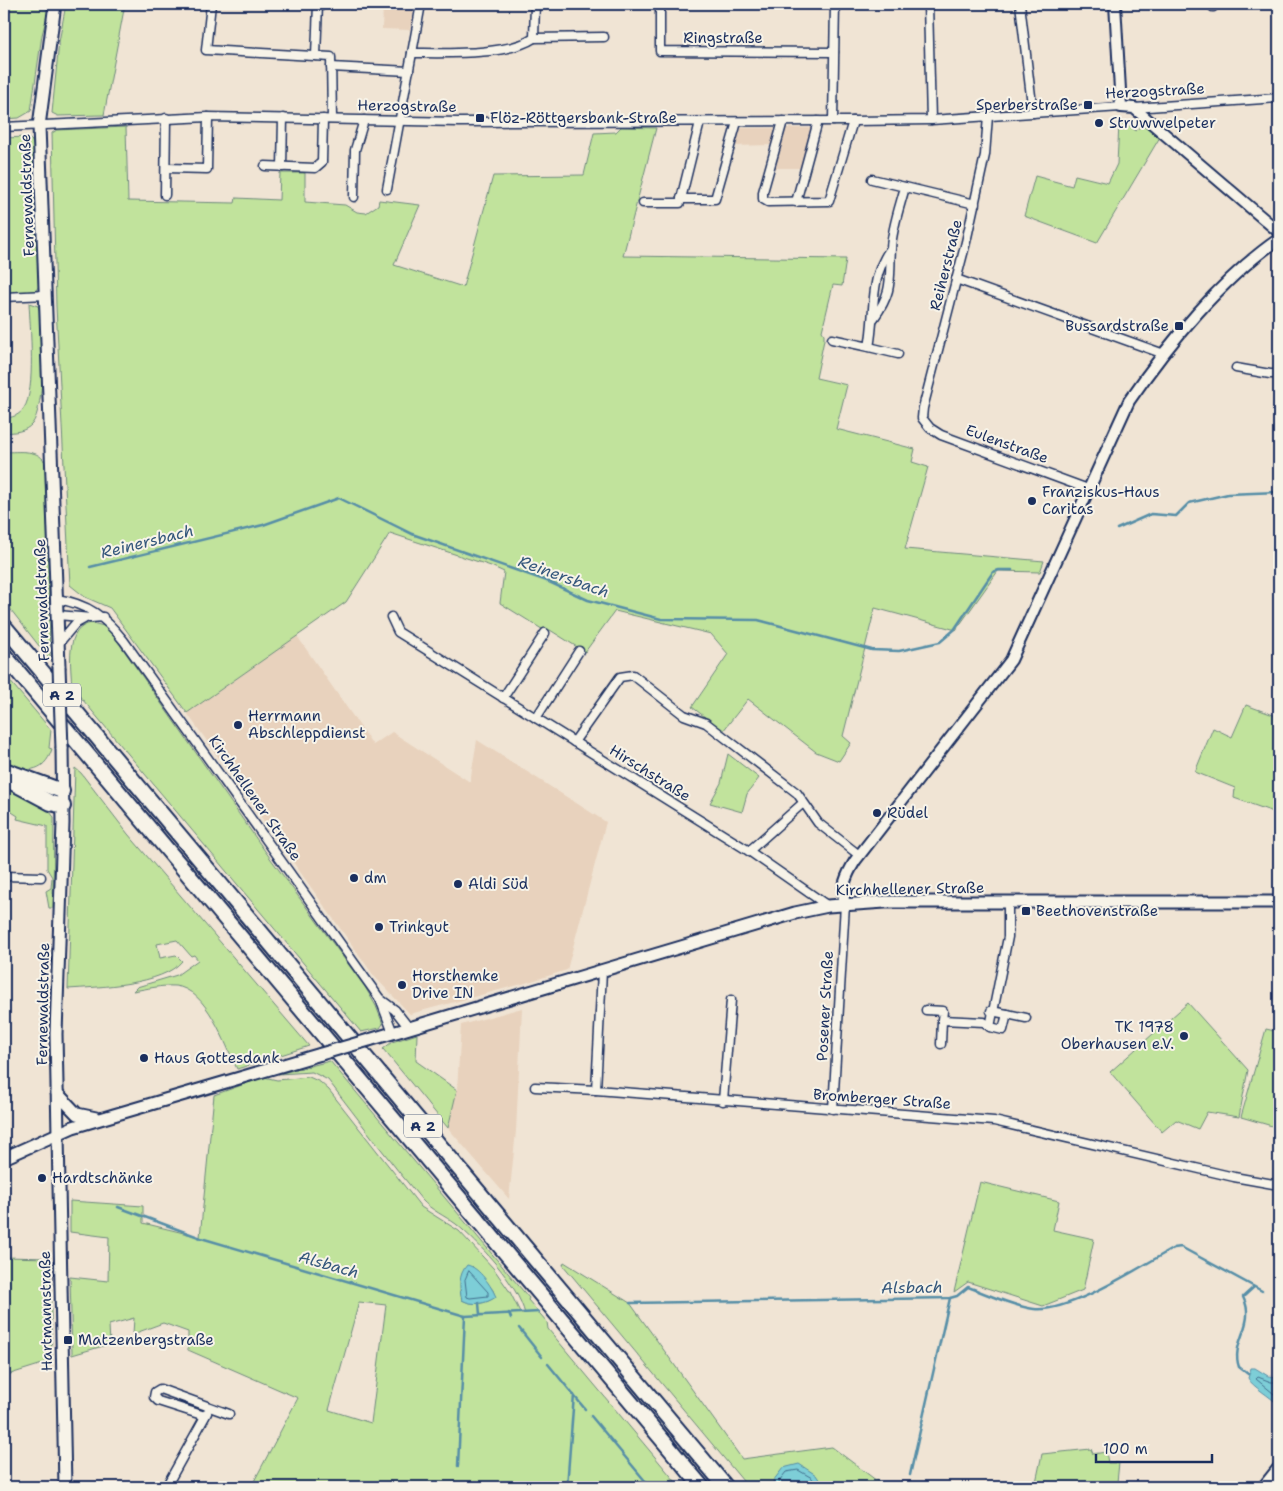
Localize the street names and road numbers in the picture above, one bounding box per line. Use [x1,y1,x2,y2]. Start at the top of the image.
street label: Ringstraße [683,28,763,48]
street label: Herzogstraße [1105,78,1205,104]
street label: Herzogstraße [357,95,457,117]
street label: Fernewaldstraße [15,133,39,257]
street label: Reiherstraße [925,217,967,313]
street label: Eulenstraße [963,420,1051,468]
street label: Fernewaldstraße [30,538,54,662]
road number: A 2 [43,684,81,706]
street label: Kirchhellener Straße [204,731,306,865]
street label: Hirschstraße [606,740,694,806]
street label: Kirchhellener Straße [835,878,985,900]
street label: Fernewaldstraße [32,942,54,1066]
street label: Posener Straße [812,950,838,1062]
street label: Bromberger Straße [812,1084,952,1114]
road number: A 2 [404,1114,442,1138]
street label: Hartmannstraße [35,1251,57,1371]

